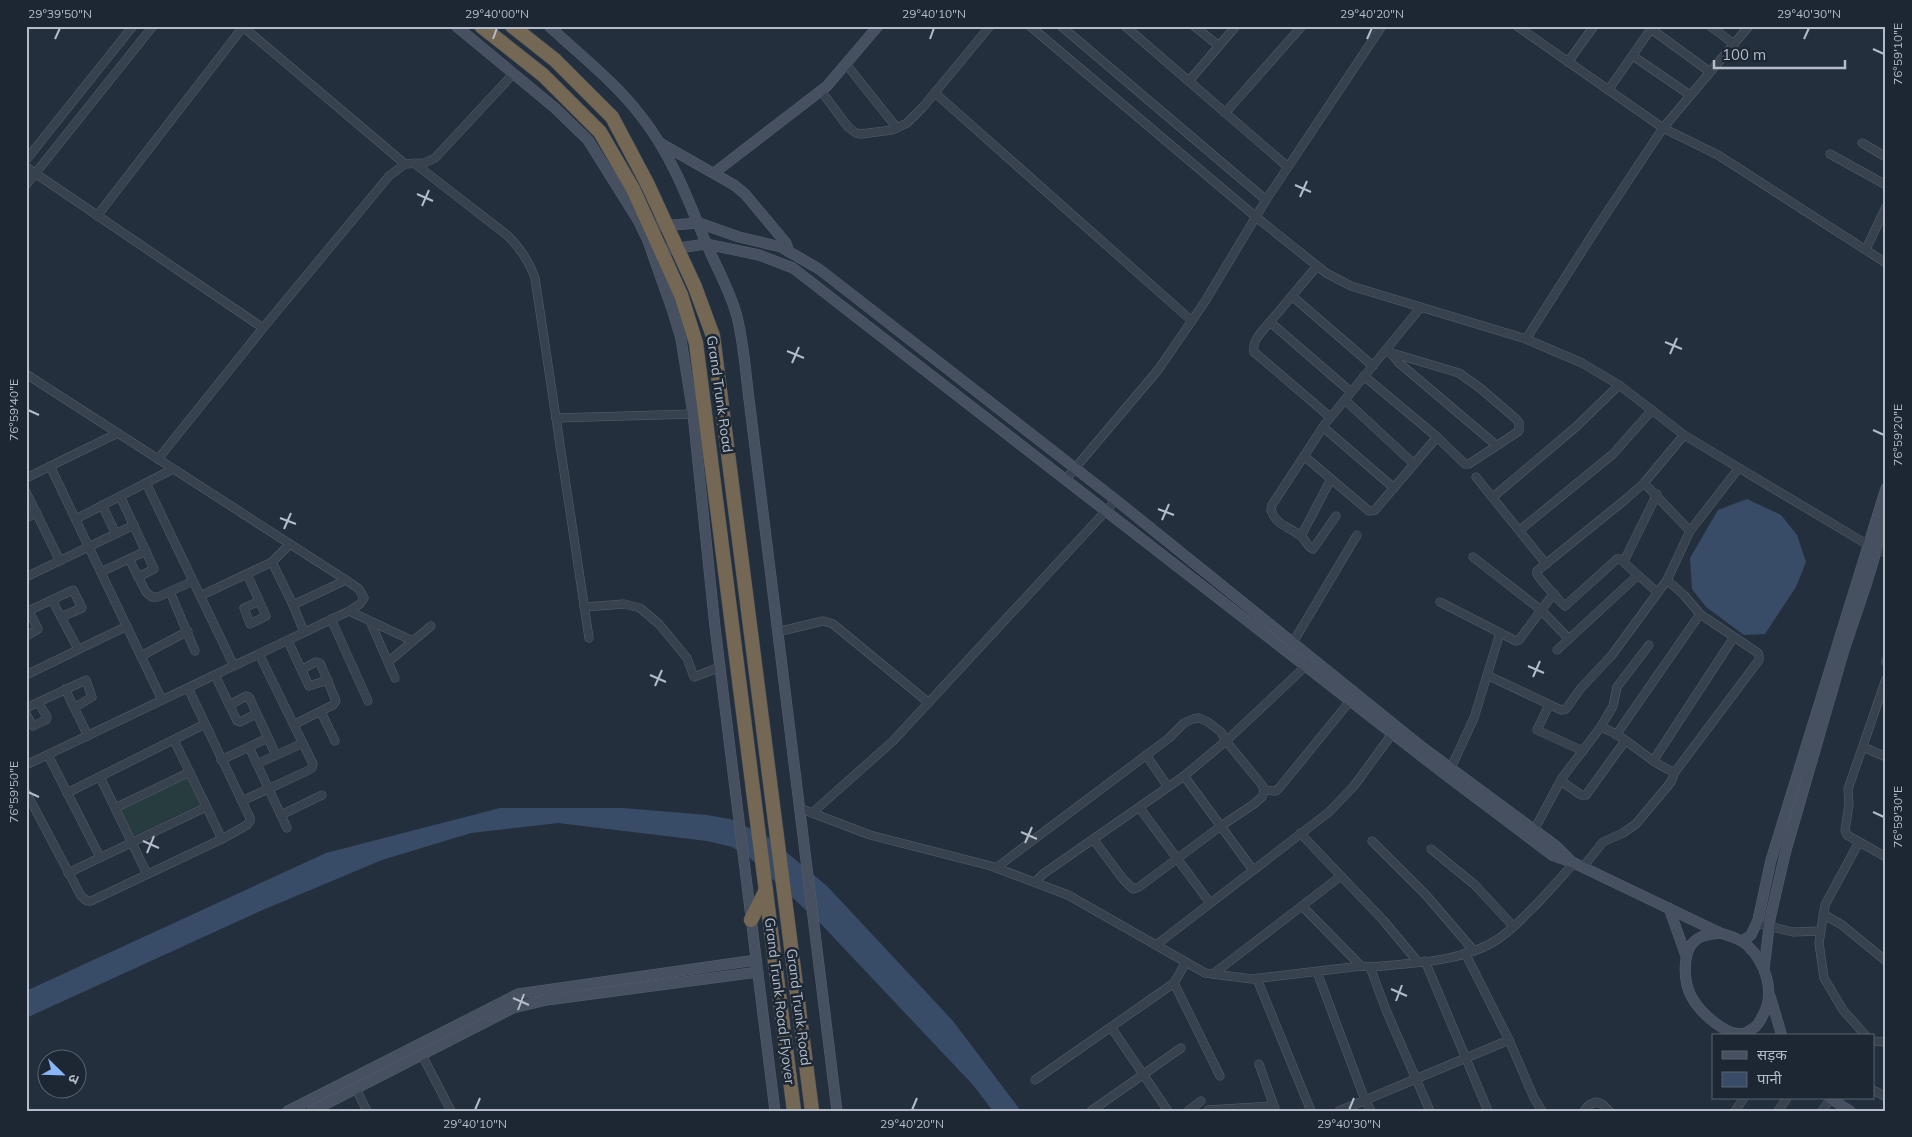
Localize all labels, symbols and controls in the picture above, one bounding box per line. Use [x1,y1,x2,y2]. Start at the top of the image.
text: 29°39'50"N [28,6,92,21]
text: 29°40'00"N [465,6,529,21]
text: 29°40'10"N [902,6,966,21]
text: 29°40'20"N [1340,6,1404,21]
text: 29°40'30"N [1777,6,1841,21]
text: 76°59'10"E [1890,23,1905,85]
scale bar [1714,38,1846,70]
text: 100 m [1722,45,1766,64]
street label: Grand Trunk Road [703,334,737,454]
text: 76°59'40"E [6,379,21,441]
text: 76°59'20"E [1890,404,1905,466]
text: 76°59'50"E [6,761,21,823]
text: 76°59'30"E [1890,786,1905,848]
street label: Grand Trunk Road Flyover [761,917,799,1085]
street label: Grand Trunk Road [783,947,815,1067]
legend [1712,1034,1874,1100]
text: सड़क [1757,1045,1787,1064]
north arrow [38,1050,88,1100]
text: पानी [1757,1069,1783,1088]
text: उ [64,1072,84,1087]
text: 29°40'10"N [443,1116,507,1131]
text: 29°40'20"N [880,1116,944,1131]
text: 29°40'30"N [1317,1116,1381,1131]

